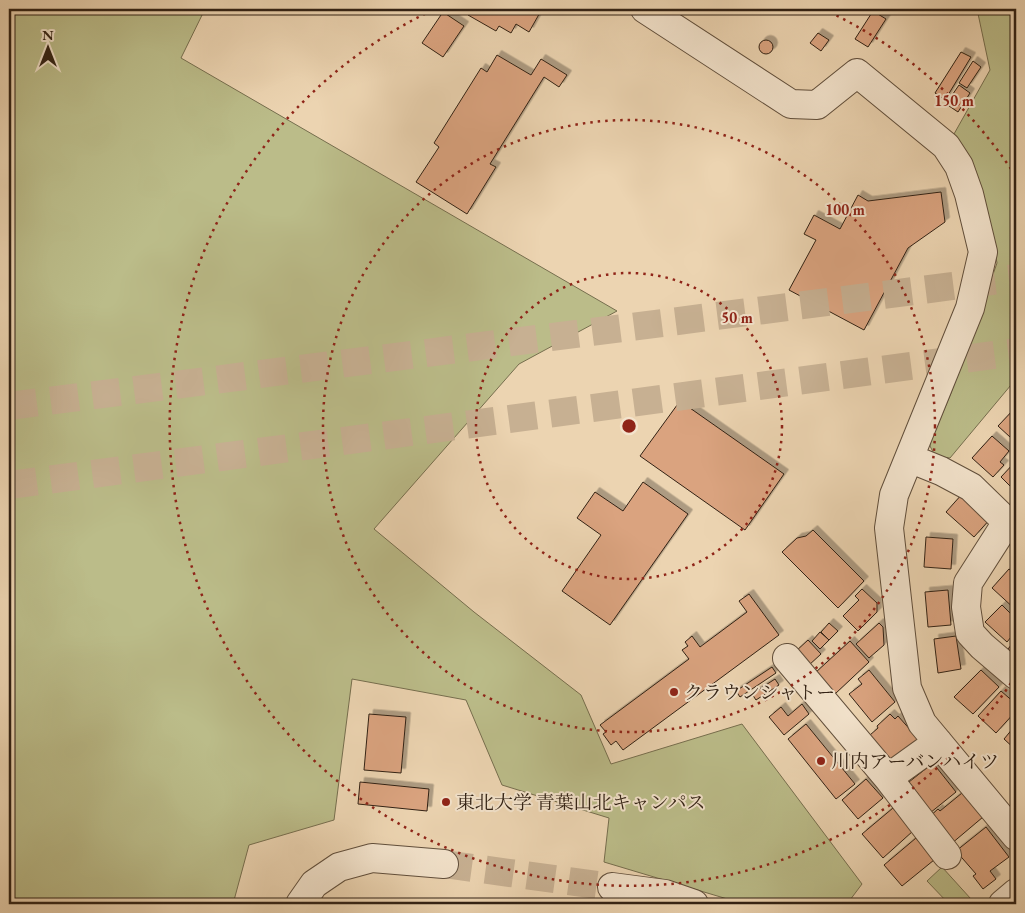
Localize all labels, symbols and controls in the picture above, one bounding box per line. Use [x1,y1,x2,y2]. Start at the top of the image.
north arrow [22,22,72,72]
text: N [42,26,54,44]
text: 150 m [934,91,974,110]
text: 100 m [825,200,865,219]
text: 50 m [721,308,753,327]
centre of rings [620,417,638,435]
place label: クラウンシャトー [684,680,835,705]
marker: クラウンシャトー [668,686,680,698]
place label: 川内アーバンハイツ [831,749,999,774]
marker: 川内アーバンハイツ [815,755,827,767]
place label: 東北大学 青葉山北キャンパス [456,790,705,815]
marker: 東北大学 青葉山北キャンパス [440,796,452,808]

